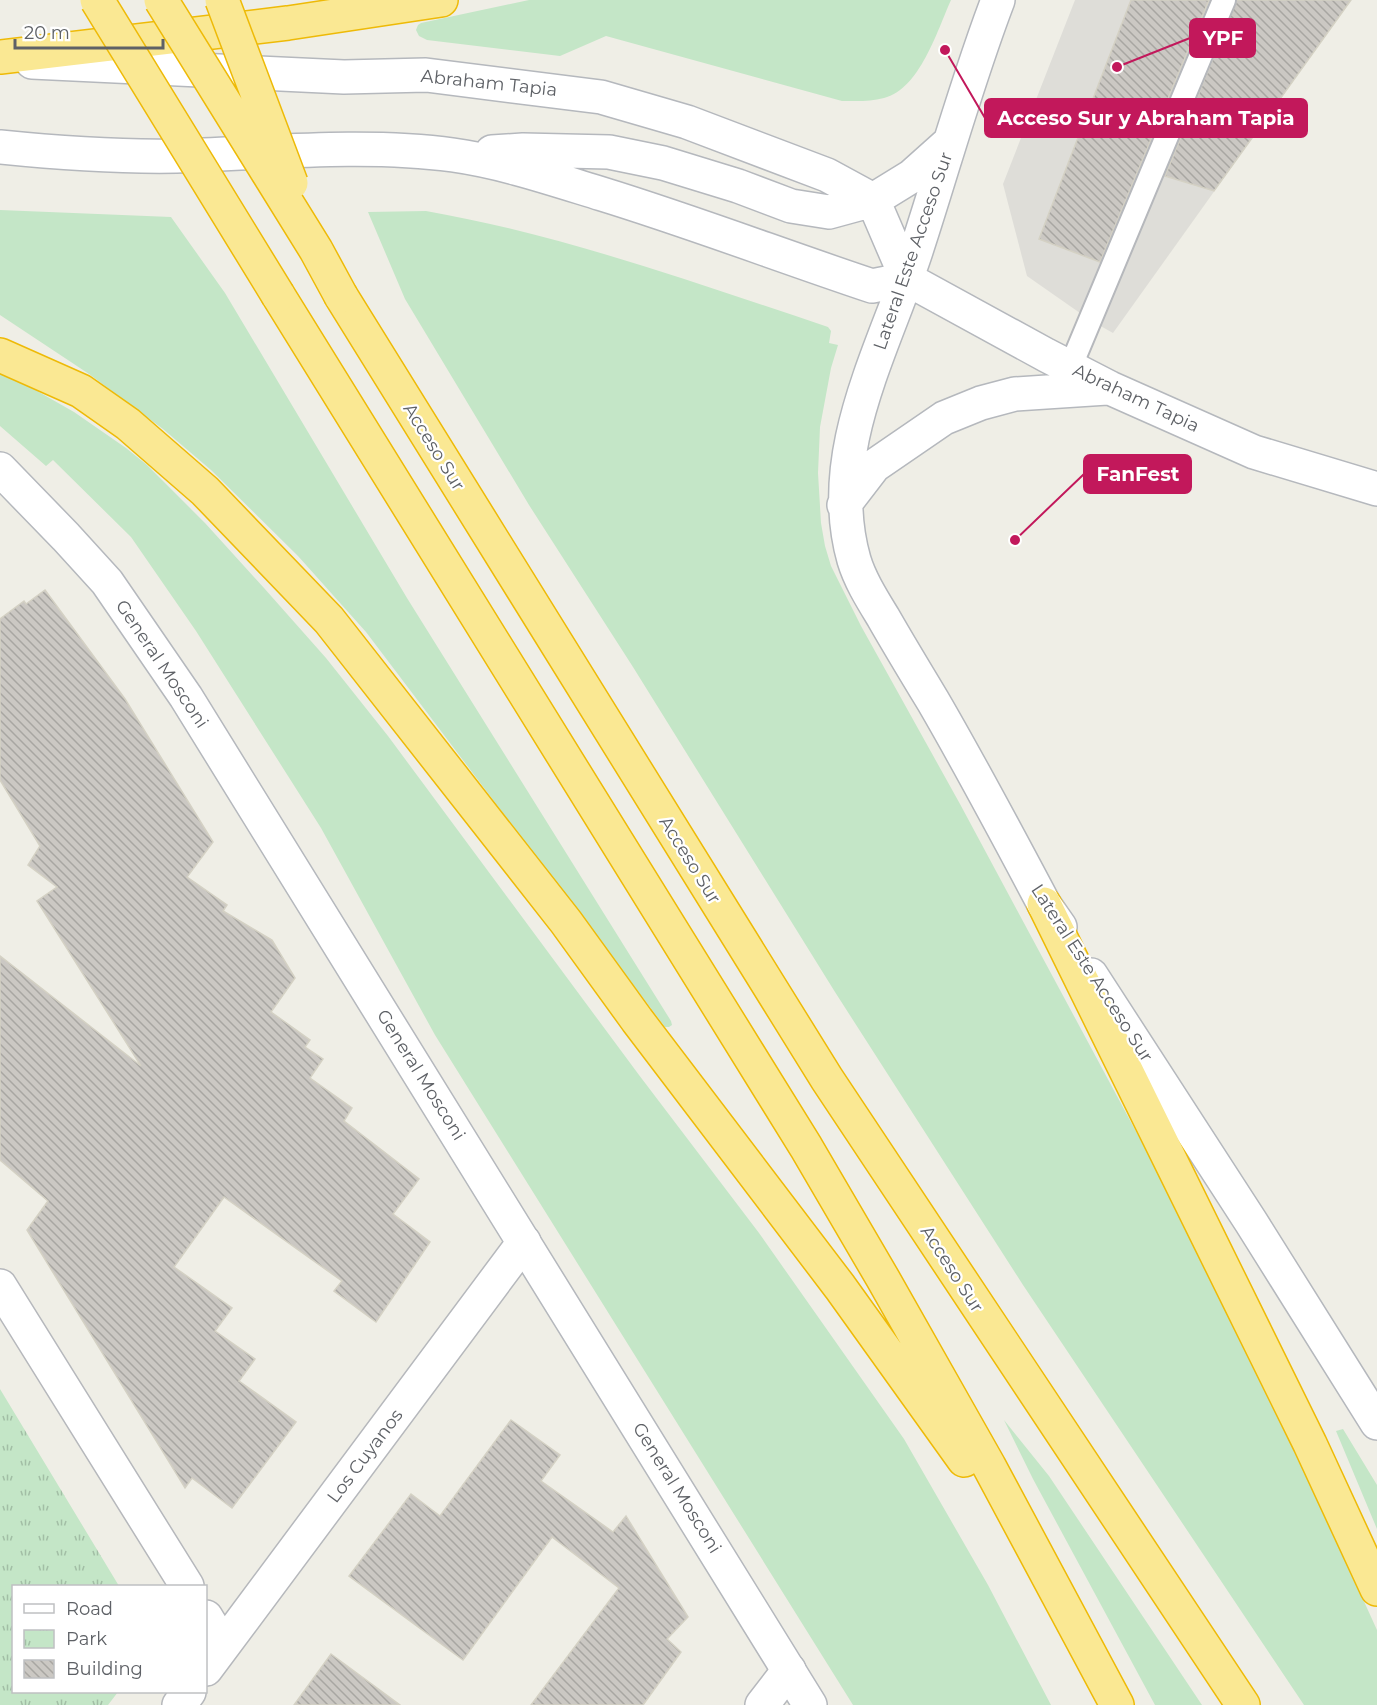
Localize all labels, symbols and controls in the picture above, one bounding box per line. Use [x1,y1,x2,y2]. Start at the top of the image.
scale bar [15,12,164,50]
callout: YPF [1190,19,1255,57]
text: 20 m [24,22,70,44]
text: YPF [1202,26,1243,50]
street label: Abraham Tapia [420,65,558,101]
callout: Acceso Sur y Abraham Tapia [985,99,1307,137]
text: Acceso Sur y Abraham Tapia [996,106,1295,130]
street label: Lateral Este Acceso Sur [869,149,957,353]
street label: Abraham Tapia [1069,359,1203,437]
street label: Acceso Sur [398,399,470,495]
callout: FanFest [1084,455,1191,493]
text: FanFest [1096,462,1180,486]
street label: General Mosconi [111,596,213,732]
street label: Acceso Sur [654,812,726,908]
street label: Lateral Este Acceso Sur [1026,880,1158,1066]
street label: General Mosconi [372,1006,470,1144]
street label: Acceso Sur [916,1222,988,1316]
street label: Los Cuyanos [323,1405,408,1507]
street label: General Mosconi [628,1419,726,1557]
legend [12,1585,207,1693]
text: Road [66,1598,113,1620]
text: Park [66,1628,107,1650]
text: Building [66,1658,143,1680]

